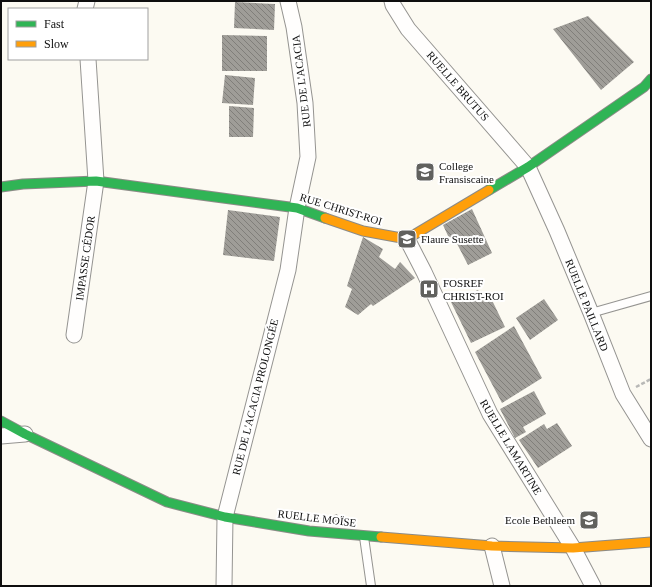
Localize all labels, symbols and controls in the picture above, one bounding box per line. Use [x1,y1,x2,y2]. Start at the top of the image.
legend [8,8,148,60]
text: Fast [44,17,65,31]
street label: RUE DE L'ACACIA [289,34,313,128]
text: Slow [44,37,69,51]
street label: RUELLE BRUTUS [425,49,491,123]
place label: College Fransiscaine [439,160,494,185]
school or university icon: College Fransiscaine [414,161,436,183]
street label: RUE CHRIST-ROI [298,191,384,227]
street label: IMPASSE CÉDOR [73,214,97,301]
school or university icon: Flaure Susette [396,228,418,250]
place label: Flaure Susette [421,233,484,245]
street label: RUELLE PAILLARD [563,257,611,353]
place label: FOSREF CHRIST-ROI [443,277,504,302]
hospital icon: FOSREF CHRIST-ROI [418,278,440,300]
street label: RUE DE L'ACACIA PROLONGÉE [230,317,280,476]
street label: RUELLE LAMARTINE [478,397,544,497]
street label: RUELLE MOÏSE [277,507,357,529]
school or university icon: Ecole Bethleem [578,509,600,531]
place label: Ecole Bethleem [505,514,575,526]

